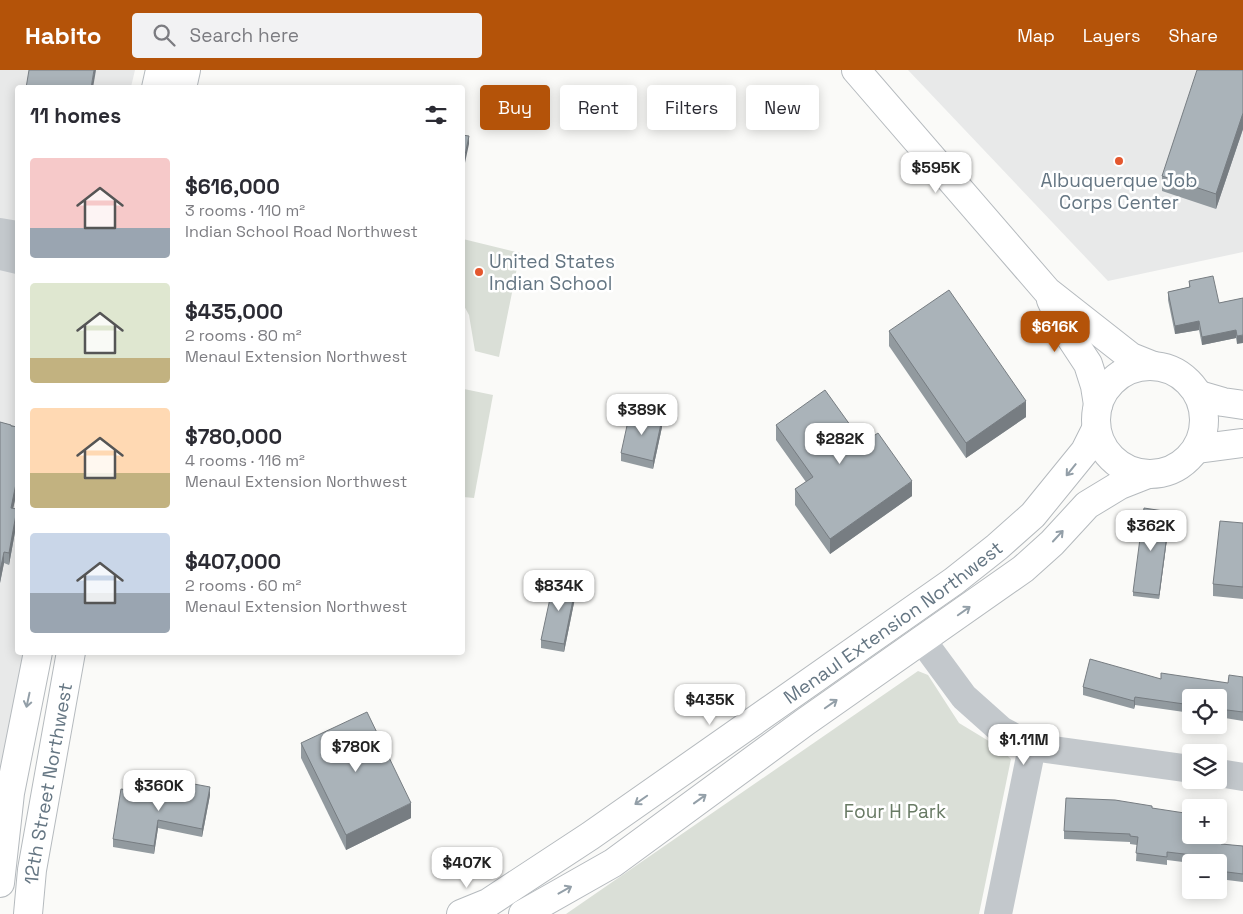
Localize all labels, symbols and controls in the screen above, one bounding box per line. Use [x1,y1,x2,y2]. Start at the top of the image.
search box [132,13,482,58]
text: Habito [25,20,102,51]
icon: search [150,21,178,49]
text: Search here [190,23,299,48]
text: Map [1017,24,1055,47]
text: Layers [1083,24,1140,47]
text: Share [1168,24,1218,47]
chip: Buy [480,85,550,130]
chip: Rent [560,85,637,130]
chip: Filters [647,85,736,130]
chip: New [746,85,819,130]
icon: filters [422,101,450,129]
text: 11 homes [30,102,121,129]
pin: $595K [901,152,971,194]
marker: Albuquerque Job Corps Center [1113,155,1125,167]
text: $595K [912,157,960,178]
place label: Albuquerque Job Corps Center [1040,168,1198,215]
text: $616,000 [185,173,280,200]
icon: home [70,178,130,238]
text: 3 rooms · 110 m² [185,200,305,221]
text: Indian School Road Northwest [185,221,418,242]
place label: United States Indian School [489,249,615,296]
marker: United States Indian School [473,266,485,278]
text: $435,000 [185,298,283,325]
icon: home [70,303,130,363]
pin: $616K [1020,310,1090,353]
text: $616K [1032,316,1078,337]
text: 2 rooms · 80 m² [185,325,302,346]
text: Menaul Extension Northwest [185,346,407,367]
pin: $389K [607,394,677,436]
text: $389K [618,399,666,420]
pin: $282K [805,422,875,465]
text: $780,000 [185,423,282,450]
icon: home [70,428,130,488]
text: $282K [816,428,864,449]
text: 4 rooms · 116 m² [185,450,305,471]
one-way arrow [1065,463,1076,476]
text: Menaul Extension Northwest [185,471,407,492]
pin: $362K [1116,510,1186,552]
text: $362K [1127,515,1175,536]
one-way arrow [1052,530,1064,542]
street label: Menaul Extension Northwest [778,535,1008,709]
text: $407,000 [185,548,281,575]
icon: home [70,553,130,613]
pin: $834K [524,570,594,612]
text: 2 rooms · 60 m² [185,575,301,596]
text: $834K [534,575,584,596]
text: Menaul Extension Northwest [185,596,407,617]
one-way arrow [957,606,971,616]
street label: 12th Street Northwest [18,681,78,885]
pin: $435K [675,684,745,726]
text: $435K [685,689,735,710]
map controls [1182,689,1227,899]
button: locate [1182,689,1227,734]
one-way arrow [23,692,33,708]
one-way arrow [824,699,838,709]
pin: $1.11M [983,724,1065,766]
text: $1.11M [999,729,1049,750]
pin: $780K [321,730,391,773]
text: $780K [332,736,380,757]
button: layers [1182,744,1227,789]
pin: $360K [124,770,194,812]
text: $360K [134,775,184,796]
one-way arrow [693,794,706,805]
one-way arrow [634,795,648,805]
park label: Four H Park [844,799,946,824]
button: + [1182,799,1227,844]
pin: $407K [432,846,502,889]
text: $407K [443,852,491,873]
button: − [1182,854,1227,899]
one-way arrow [558,885,573,895]

